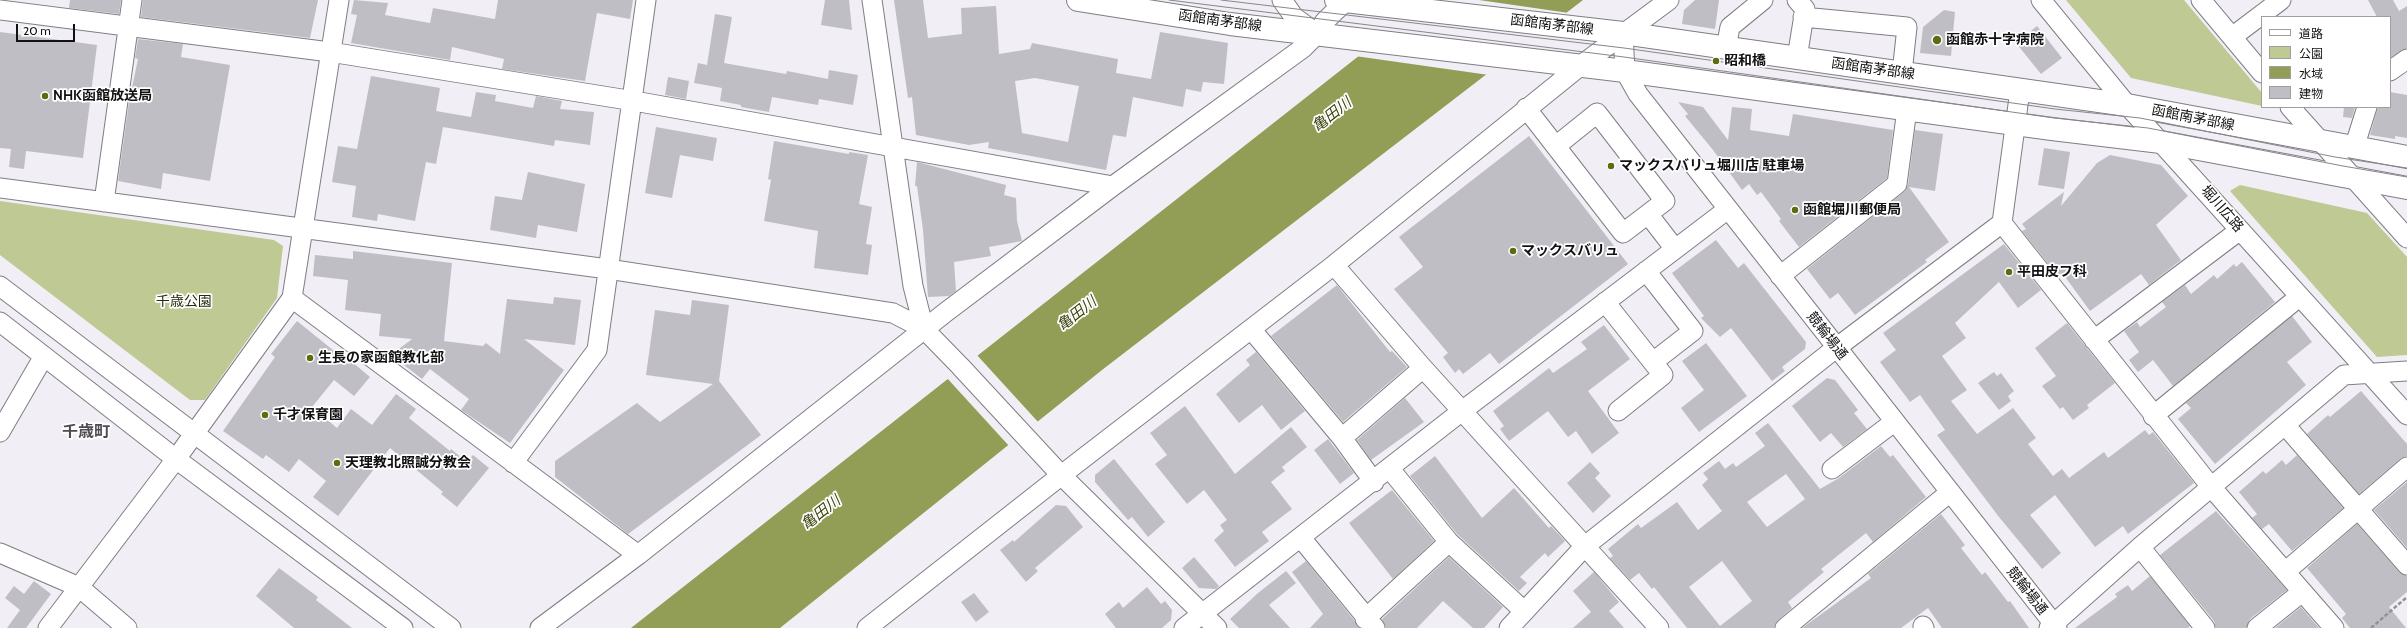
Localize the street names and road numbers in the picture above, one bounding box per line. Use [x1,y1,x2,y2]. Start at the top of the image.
street label: 函館南茅部線 [1177,7,1263,35]
street label: 函館南茅部線 [1509,12,1595,38]
street label: 函館南茅部線 [1830,55,1916,83]
street label: 函館南茅部線 [2150,102,2236,134]
street label: 堀川広路 [2197,182,2247,236]
street label: 競輪場通 [1803,309,1851,363]
street label: 競輪場通 [2003,564,2051,618]

